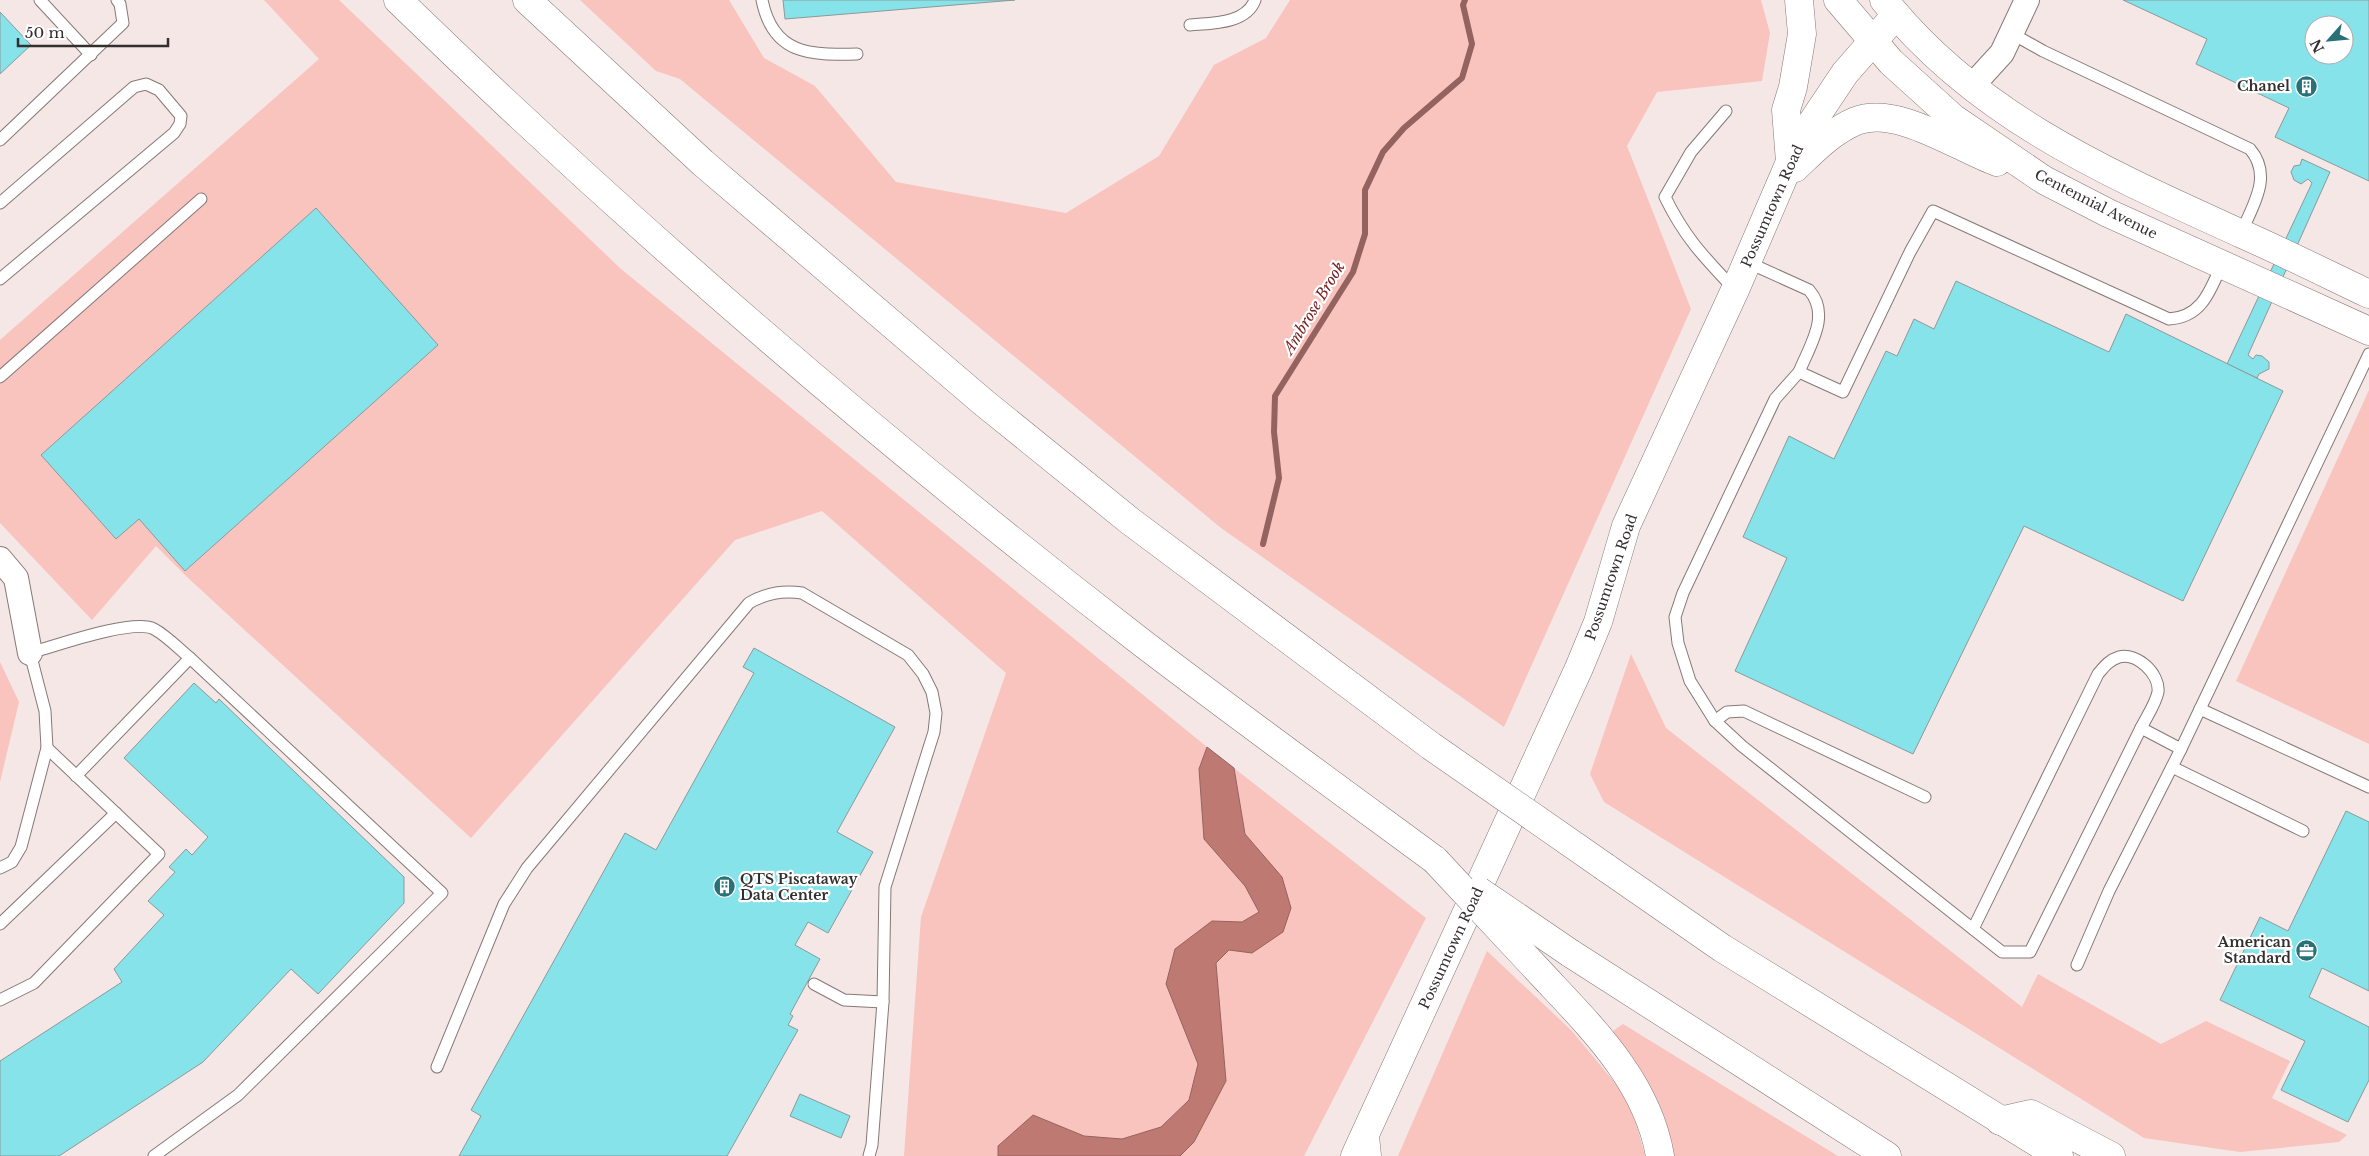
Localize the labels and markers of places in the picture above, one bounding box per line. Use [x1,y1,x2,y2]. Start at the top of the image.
building icon: Chanel [2294,74,2318,98]
place label: Chanel [2237,77,2290,95]
place label: QTS Piscataway Data Center [740,870,858,904]
building icon: QTS Piscataway Data Center [712,875,736,899]
place label: American Standard [2217,933,2291,967]
office icon: American Standard [2295,938,2319,962]

